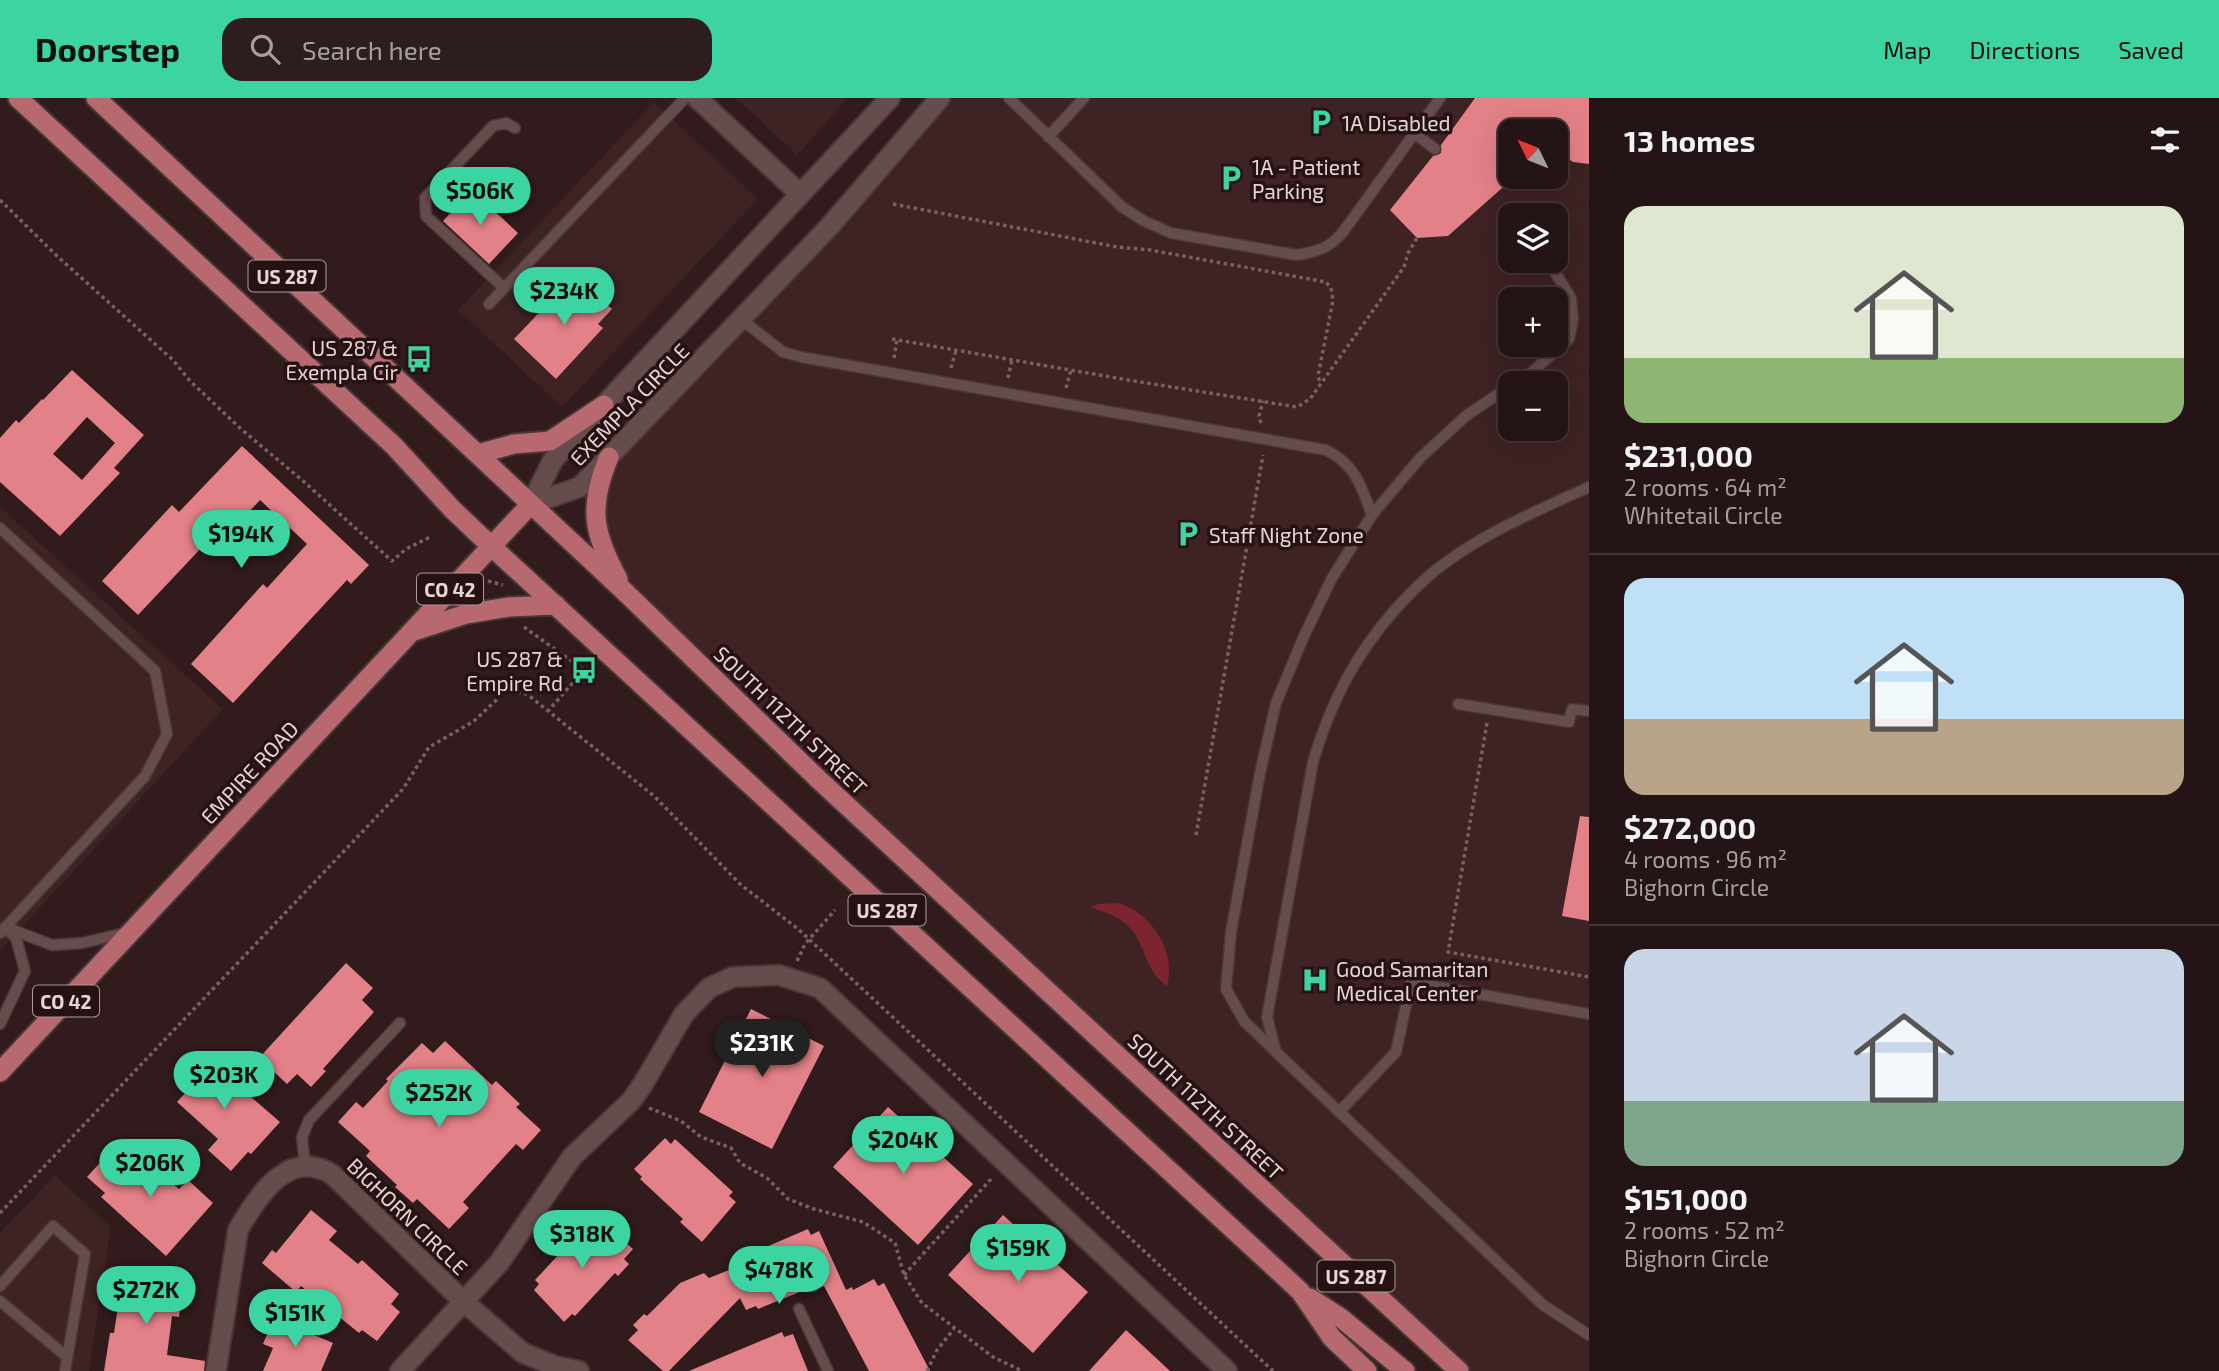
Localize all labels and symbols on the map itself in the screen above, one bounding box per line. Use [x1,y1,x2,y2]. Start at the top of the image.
parking icon: 1A Disabled [1306,107,1336,137]
place label: 1A Disabled [1342,110,1450,135]
north arrow [1498,119,1568,189]
place label: 1A - Patient Parking [1252,154,1360,203]
parking icon: 1A - Patient Parking [1216,163,1246,193]
pin: $506K [431,167,529,227]
road number: US 287 [248,260,326,292]
pin: $234K [515,268,613,327]
place label: US 287 & Exempla Cir [285,335,399,384]
street label: EXEMPLA CIRCLE [564,338,694,470]
bus stop icon: US 287 & Exempla Cir [404,344,434,374]
pin: $194K [192,510,290,570]
parking icon: Staff Night Zone [1173,519,1203,549]
place label: Staff Night Zone [1209,522,1364,547]
road number: CO 42 [417,574,483,604]
street label: SOUTH 112TH STREET [709,641,873,799]
place label: US 287 & Empire Rd [466,646,563,695]
bus stop icon: US 287 & Empire Rd [569,655,599,685]
street label: EMPIRE ROAD [195,715,303,829]
road number: US 287 [848,894,926,926]
place label: Good Samaritan Medical Center [1336,956,1488,1005]
hospital icon: Good Samaritan Medical Center [1300,965,1330,995]
road number: CO 42 [33,986,99,1016]
pin: $231K [713,1020,811,1079]
street label: SOUTH 112TH STREET [1123,1028,1289,1184]
pin: $203K [175,1052,273,1111]
pin: $252K [390,1070,488,1129]
pin: $204K [854,1116,952,1176]
pin: $206K [101,1140,199,1199]
street label: BIGHORN CIRCLE [343,1152,473,1280]
pin: $318K [533,1210,631,1270]
pin: $159K [969,1224,1067,1284]
pin: $478K [730,1246,828,1306]
road number: US 287 [1318,1260,1394,1292]
pin: $272K [97,1266,195,1326]
pin: $151K [246,1290,344,1349]

